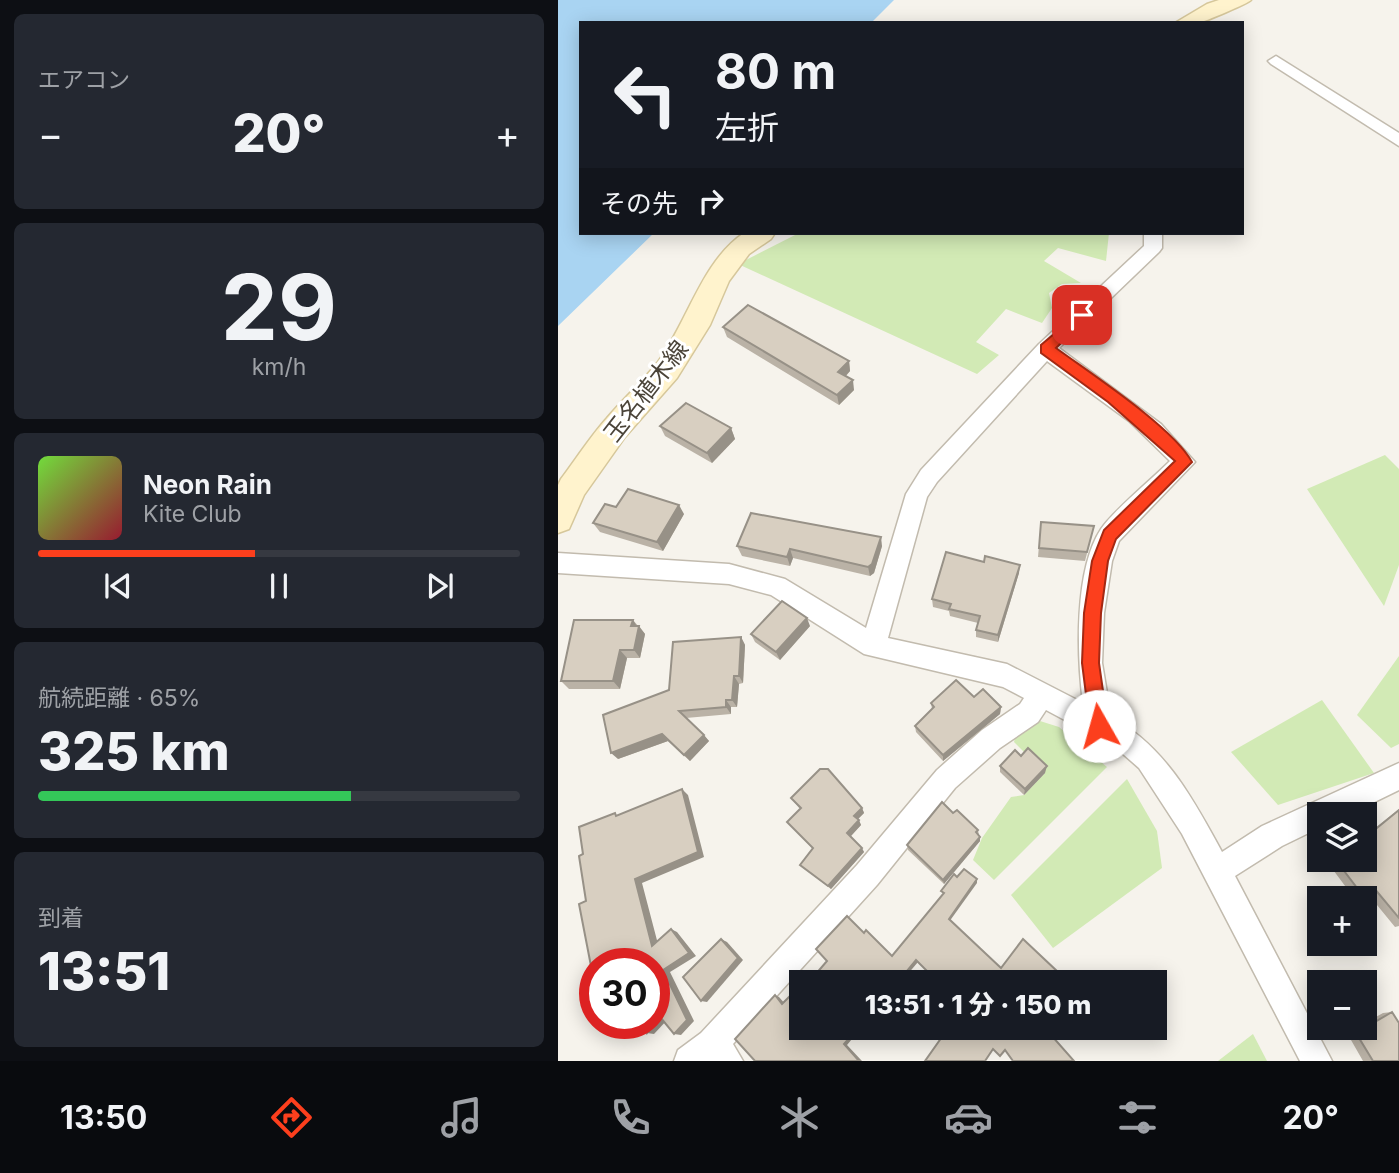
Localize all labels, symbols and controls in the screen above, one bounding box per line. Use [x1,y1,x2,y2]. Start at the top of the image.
text: 80 m [715,42,836,101]
icon: left [600,49,691,140]
text: エアコン [38,66,130,94]
text: 20° [232,102,326,165]
text: 左折 [715,108,779,147]
text: − [38,111,63,157]
text: + [495,111,520,157]
icon: right [692,182,730,220]
text: その先 [600,188,678,219]
text: 29 [221,252,337,362]
pin [1052,285,1112,345]
icon: arrive [1063,296,1101,334]
street label: 玉名植木線 [598,335,694,447]
text: km/h [252,353,306,381]
text: Neon Rain [143,469,272,500]
text: Kite Club [143,500,242,528]
icon: previous [99,567,137,605]
icon: pause [260,567,298,605]
icon: next [421,567,459,605]
text: 航続距離 · 65% [38,684,200,712]
position arrow [1062,689,1136,763]
text: 325 km [38,720,230,783]
map controls [1307,802,1377,1040]
button: layers [1307,802,1377,872]
button: + [1307,886,1377,956]
text: 到着 [38,904,84,932]
text: 13:51 [38,940,170,1003]
speed limit sign: 30 [579,948,670,1039]
button: − [1307,970,1377,1040]
text: 13:51 · 1 分 · 150 m [865,989,1091,1020]
icon: directions [267,1093,316,1142]
icon: music [437,1093,486,1142]
icon: phone [606,1093,655,1142]
icon: climate [775,1093,824,1142]
icon: car [944,1093,993,1142]
icon: filters [1113,1093,1162,1142]
text: 13:50 [60,1098,147,1137]
text: 20° [1282,1098,1339,1137]

